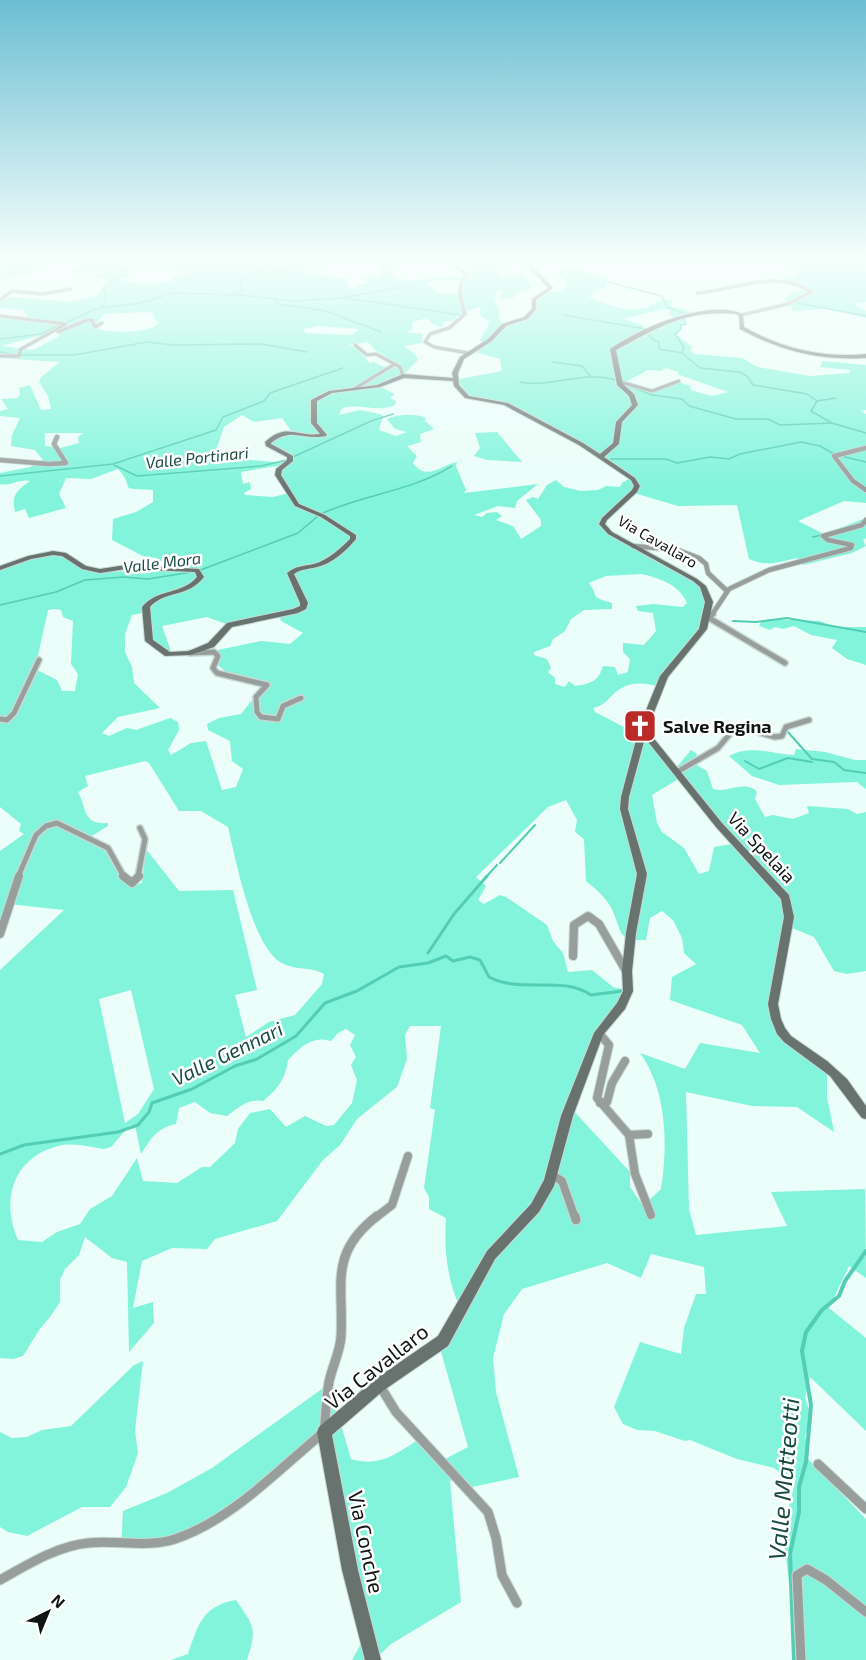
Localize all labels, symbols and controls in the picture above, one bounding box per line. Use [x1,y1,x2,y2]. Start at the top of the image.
water label: Valle Portinari [145,442,249,472]
street label: Via Cavallaro [615,511,701,571]
water label: Valle Mora [122,548,202,576]
church icon: Salve Regina [622,708,658,744]
place label: Salve Regina [663,715,772,737]
street label: Via Spelaia [724,807,800,887]
water label: Valle Gennari [168,1016,286,1090]
street label: Via Cavallaro [319,1318,433,1414]
water label: Valle Matteotti [761,1396,805,1561]
street label: Via Conche [344,1489,390,1595]
north arrow [18,1582,78,1642]
text: N [48,1590,69,1612]

